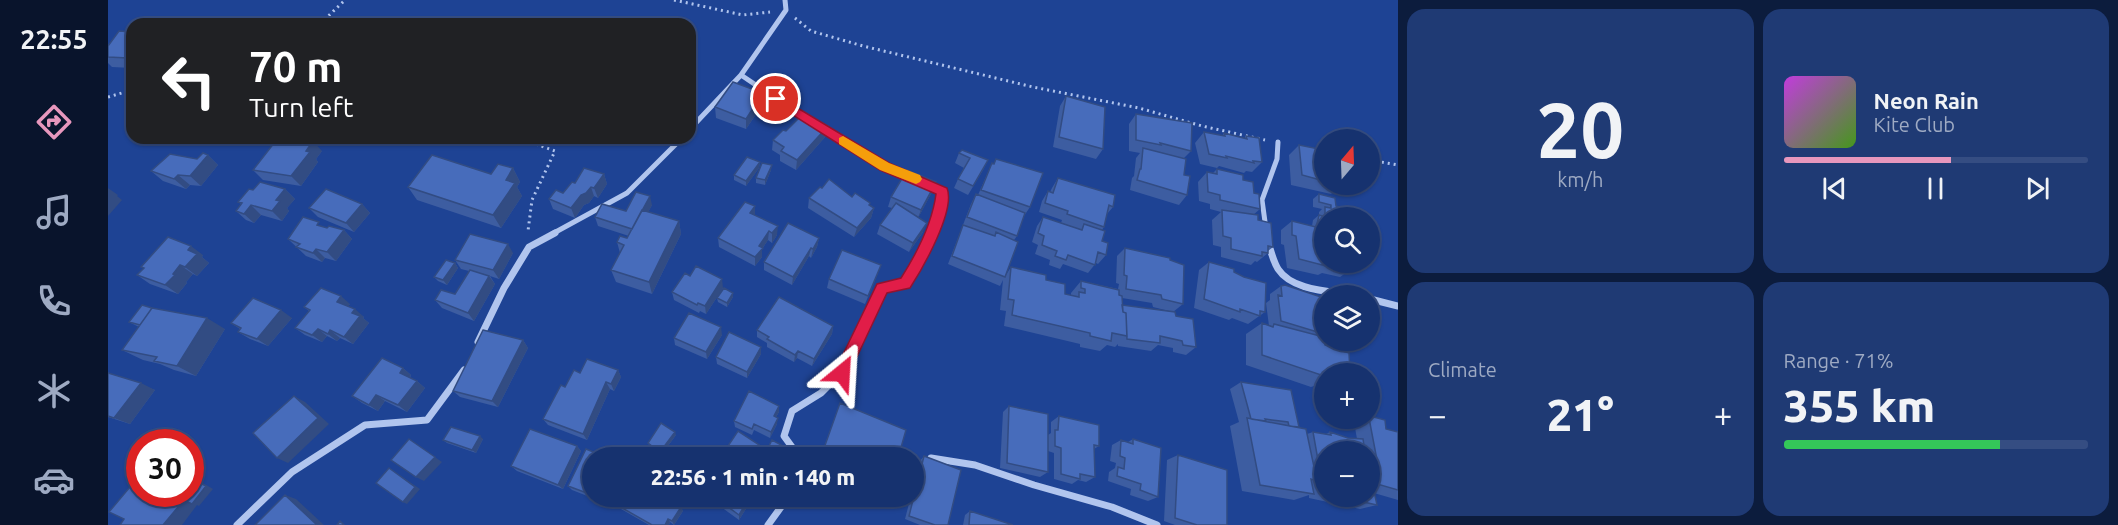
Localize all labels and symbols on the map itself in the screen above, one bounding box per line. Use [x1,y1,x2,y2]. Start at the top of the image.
pin [750,73,801,124]
north arrow [1314,129,1380,195]
position arrow [810,341,874,405]
speed limit sign: 30 [126,429,204,507]

